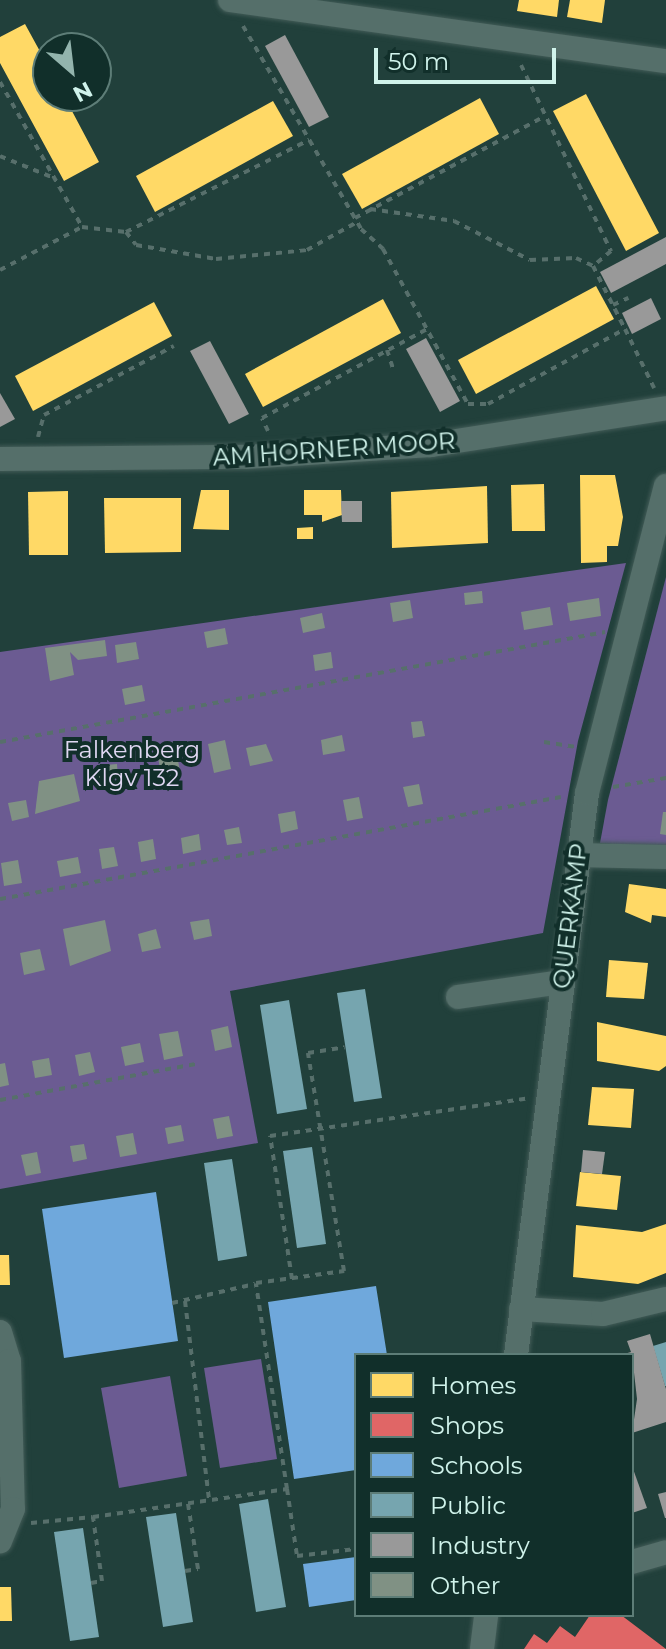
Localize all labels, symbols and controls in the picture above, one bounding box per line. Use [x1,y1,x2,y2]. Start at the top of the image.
north arrow [32,32,112,112]
scale bar [378,32,560,82]
text: 50 m [388,47,449,76]
text: N [68,76,97,108]
street label: AM HORNER MOOR [212,426,456,472]
park label: Falkenberg Klgv 132 [64,736,200,792]
street label: QUERKAMP [547,842,593,990]
legend [354,1353,634,1617]
text: Homes [430,1371,516,1400]
text: Shops [430,1411,504,1440]
text: Schools [430,1451,523,1480]
text: Public [430,1491,506,1520]
text: Industry [430,1531,530,1560]
text: Other [430,1571,500,1600]

